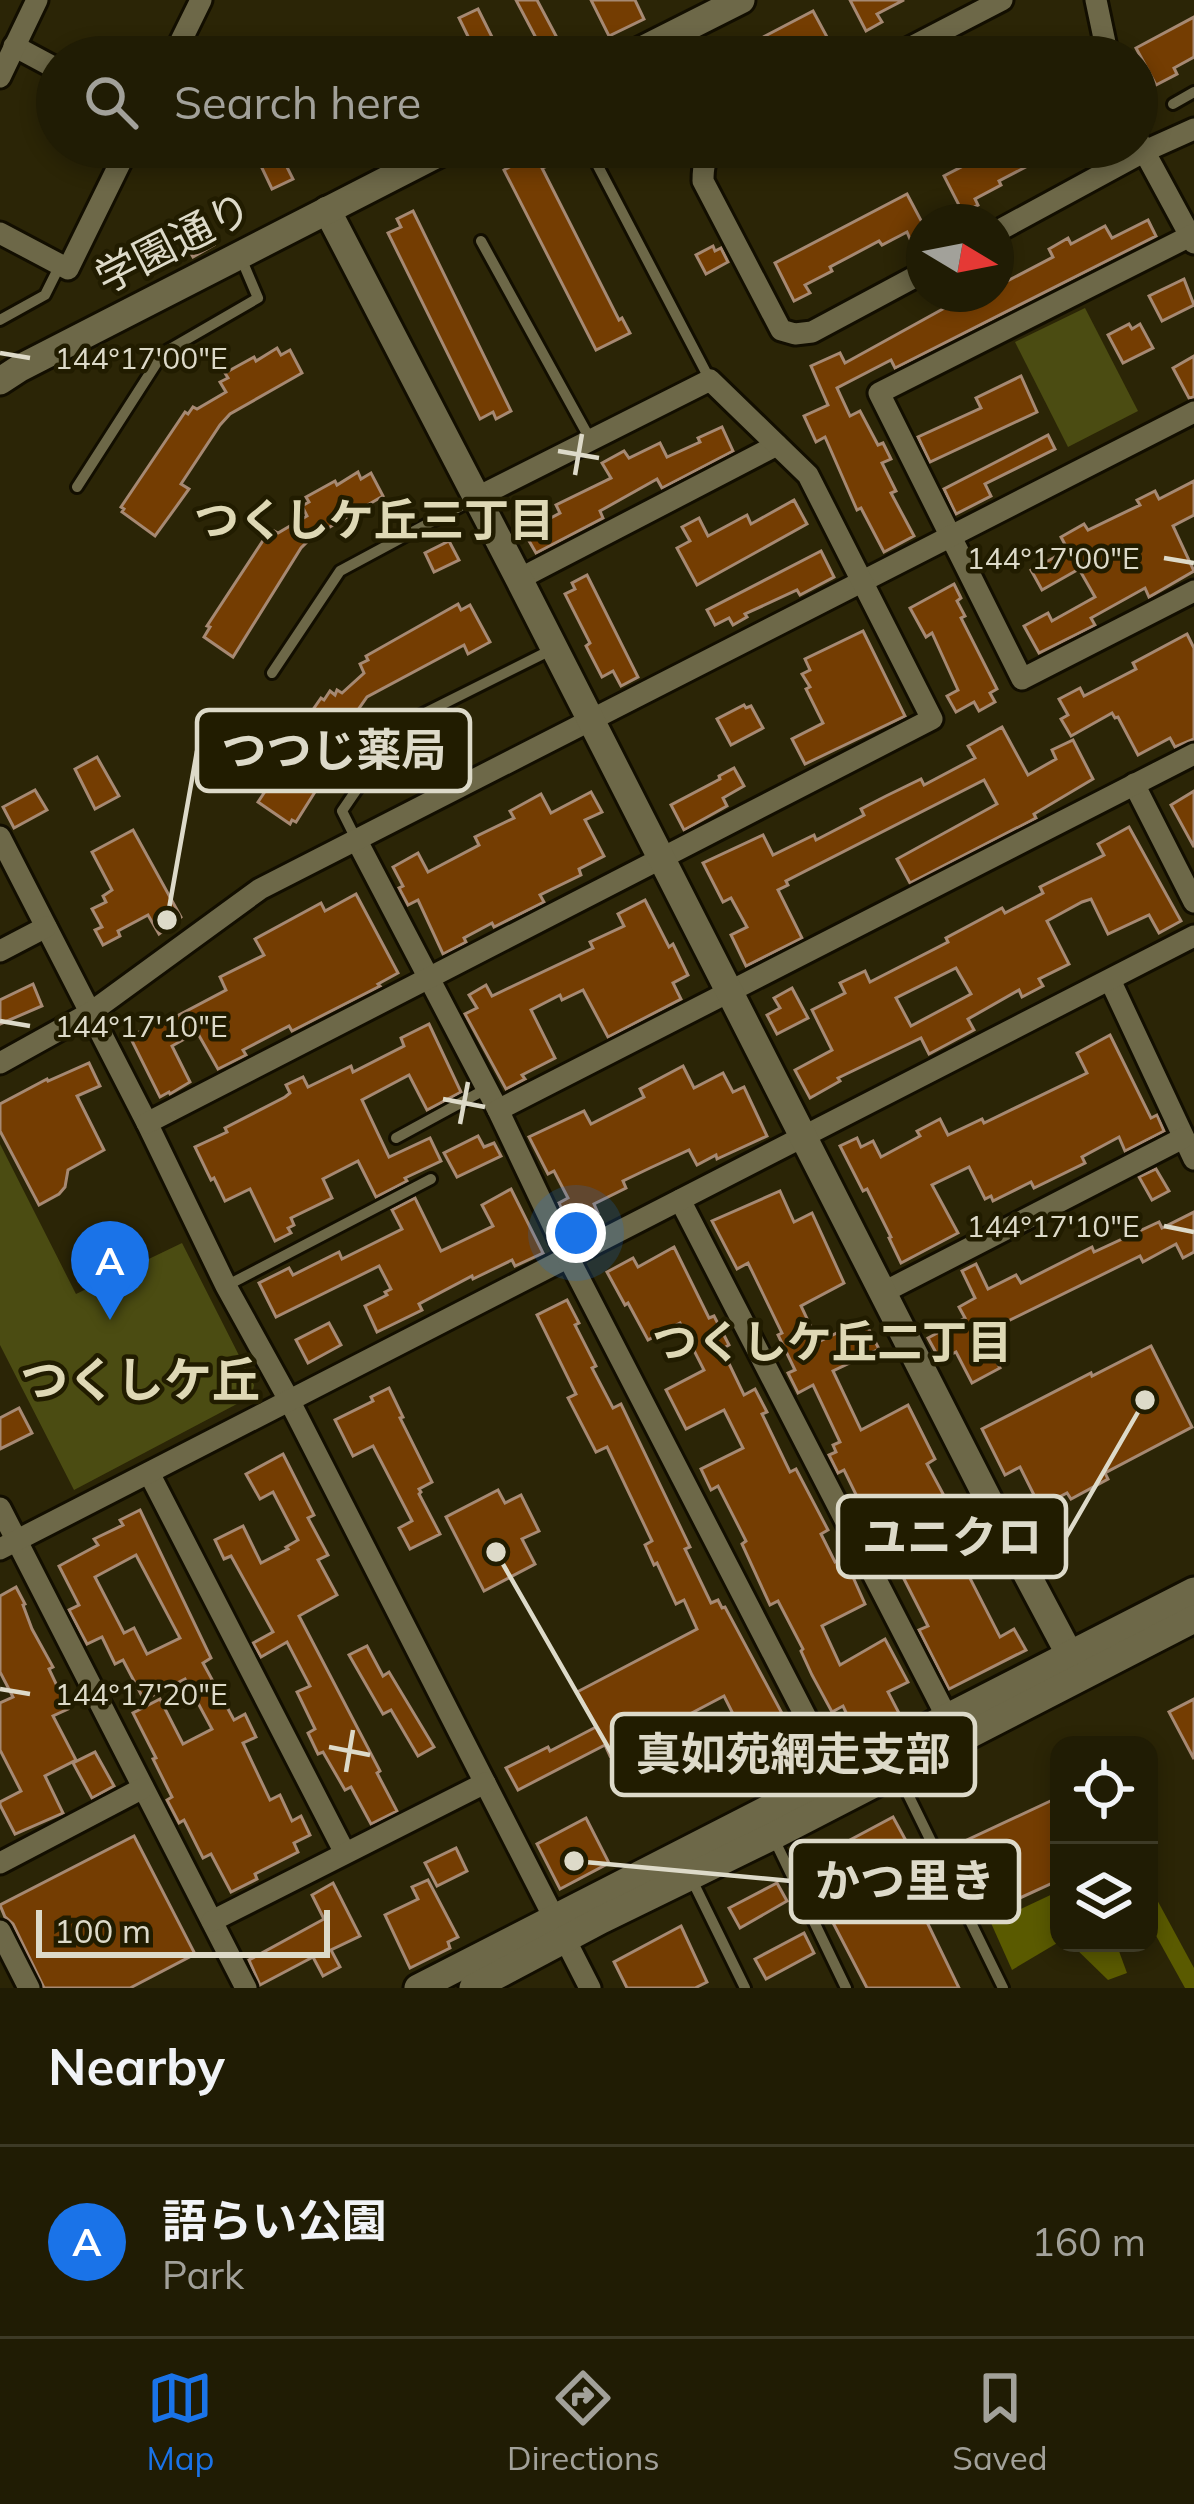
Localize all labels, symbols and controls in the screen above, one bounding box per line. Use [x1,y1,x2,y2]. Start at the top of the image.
search box [36,36,1158,168]
icon: search [78,69,144,135]
text: Search here [174,74,421,130]
street label: 学園通り [86,180,260,304]
north arrow [906,204,1014,312]
text: 144°17'00"E [54,339,228,377]
district label: つくしケ丘三丁目 [194,491,554,547]
text: 144°17'00"E [966,539,1140,577]
callout: つつじ薬局 [197,710,470,791]
text: つつじ薬局 [221,721,447,777]
text: 144°17'10"E [54,1007,228,1045]
your location [546,1203,606,1263]
text: 144°17'10"E [966,1207,1140,1245]
pin: A [71,1221,149,1320]
district label: つくしケ丘二丁目 [652,1313,1012,1369]
district label: つくしケ丘 [20,1349,260,1409]
callout: ユニクロ [838,1496,1066,1577]
text: ユニクロ [862,1508,1042,1564]
text: 144°17'20"E [54,1675,228,1713]
callout: 真如苑網走支部 [612,1714,975,1795]
text: 真如苑網走支部 [635,1725,951,1781]
map controls [1050,1736,1158,1952]
button: locate [1050,1736,1158,1844]
callout: かつ里き [791,1841,1019,1922]
button: layers [1050,1844,1158,1952]
text: かつ里き [815,1852,995,1908]
scale bar [36,1904,330,1957]
text: 100 m [54,1910,151,1951]
text: Nearby [48,2034,225,2098]
text: 語らい公園 [162,2192,387,2248]
text: A [72,2217,102,2266]
text: 160 m [1031,2217,1146,2266]
text: Park [162,2250,244,2299]
tab: Map [146,2365,214,2478]
tab: Directions [507,2365,660,2478]
tab: Saved [952,2365,1048,2478]

